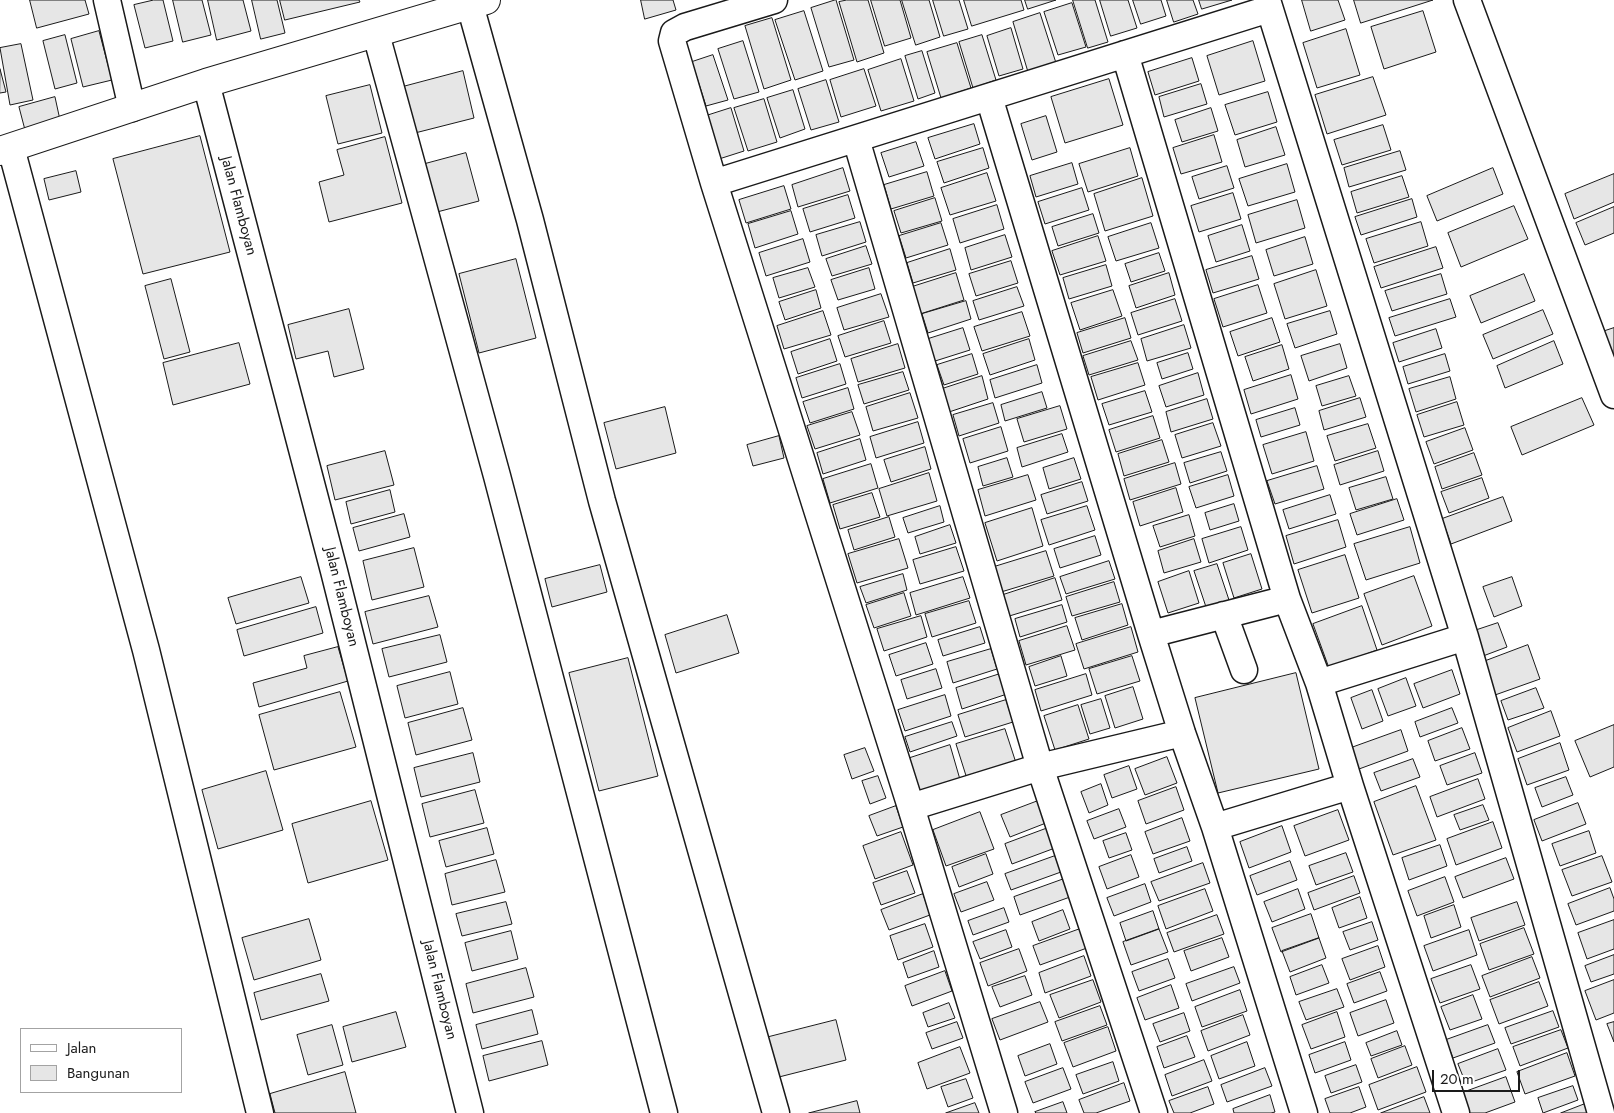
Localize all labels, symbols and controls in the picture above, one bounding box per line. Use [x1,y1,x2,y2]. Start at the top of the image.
street label: Jalan Flamboyan [216,154,260,258]
street label: Jalan Flamboyan [320,545,362,649]
street label: Jalan Flamboyan [418,938,460,1042]
legend [20,1028,182,1093]
text: Jalan [67,1037,96,1059]
scale bar [1434,1060,1522,1092]
text: Bangunan [67,1062,130,1084]
text: 20 m [1440,1068,1474,1090]

